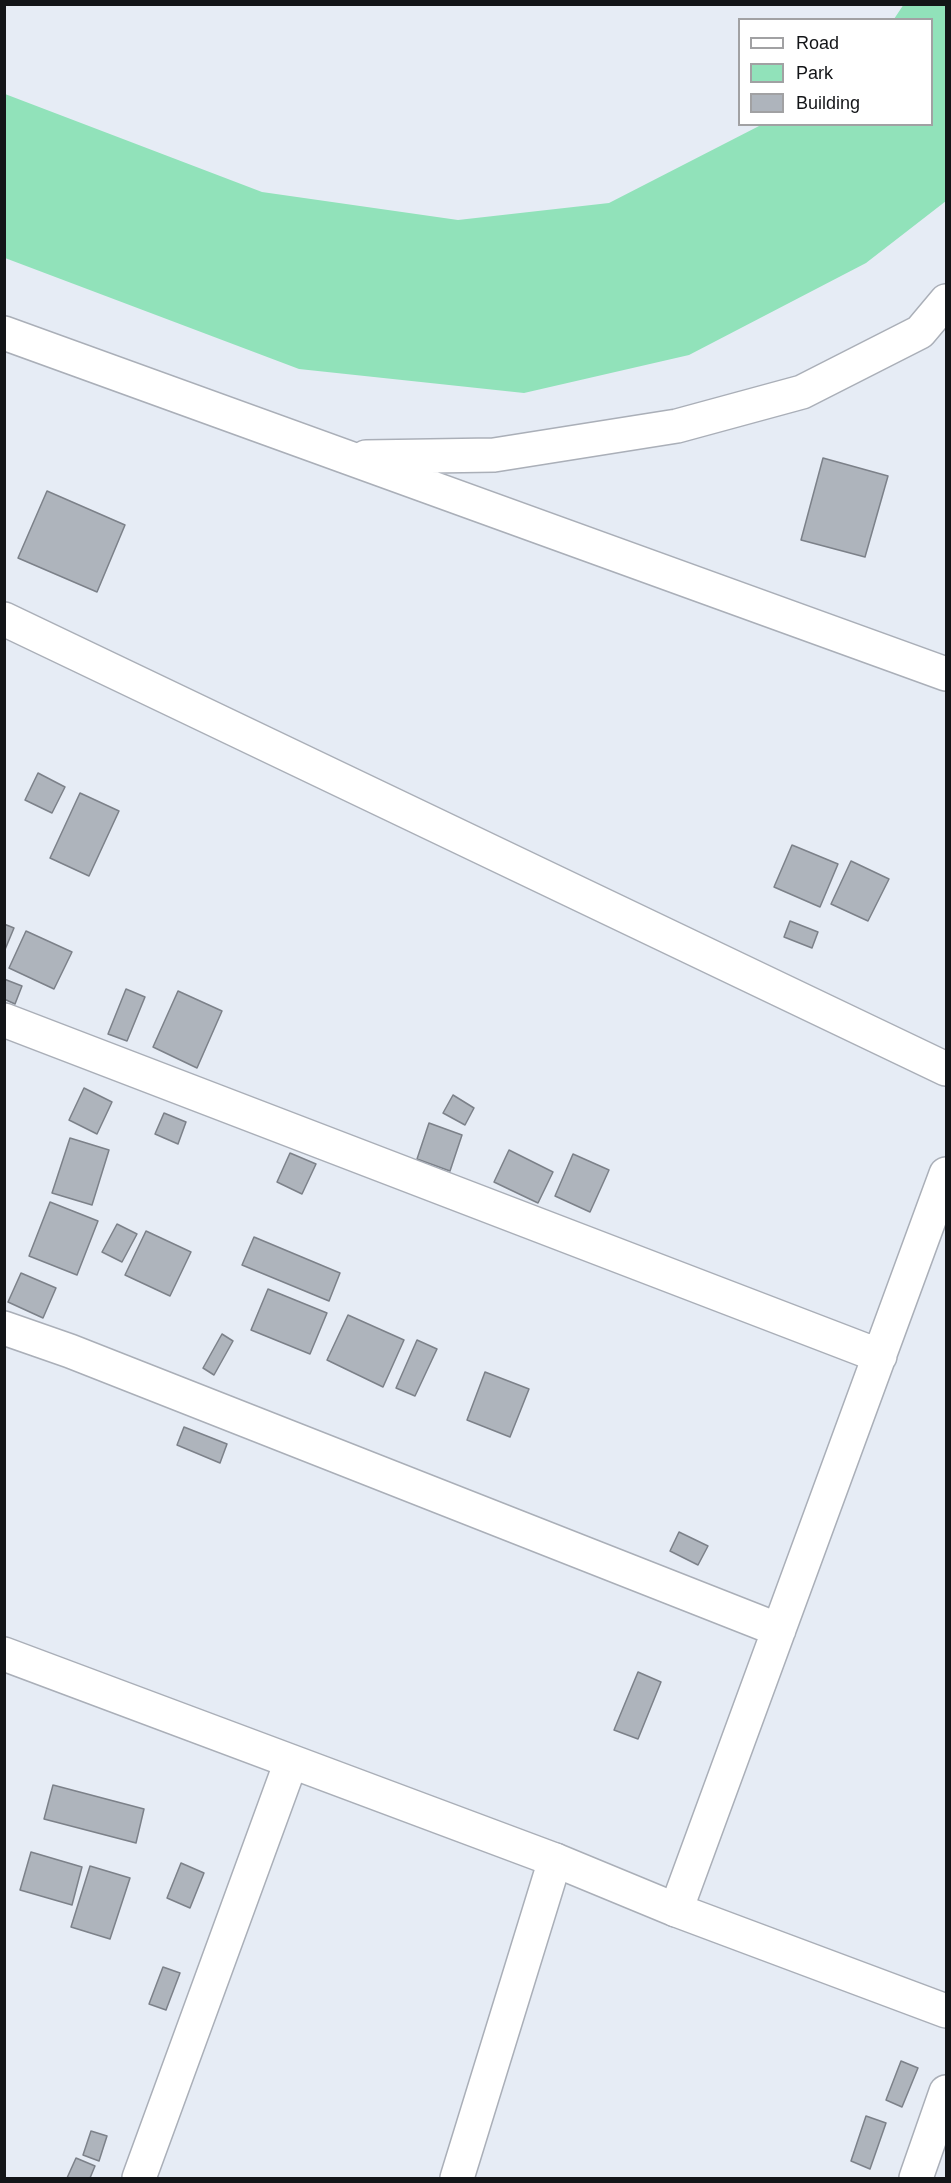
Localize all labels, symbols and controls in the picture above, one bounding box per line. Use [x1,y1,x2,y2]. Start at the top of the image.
legend [738,18,933,126]
text: Road [796,33,839,53]
text: Park [796,63,833,83]
text: Building [796,93,860,113]

